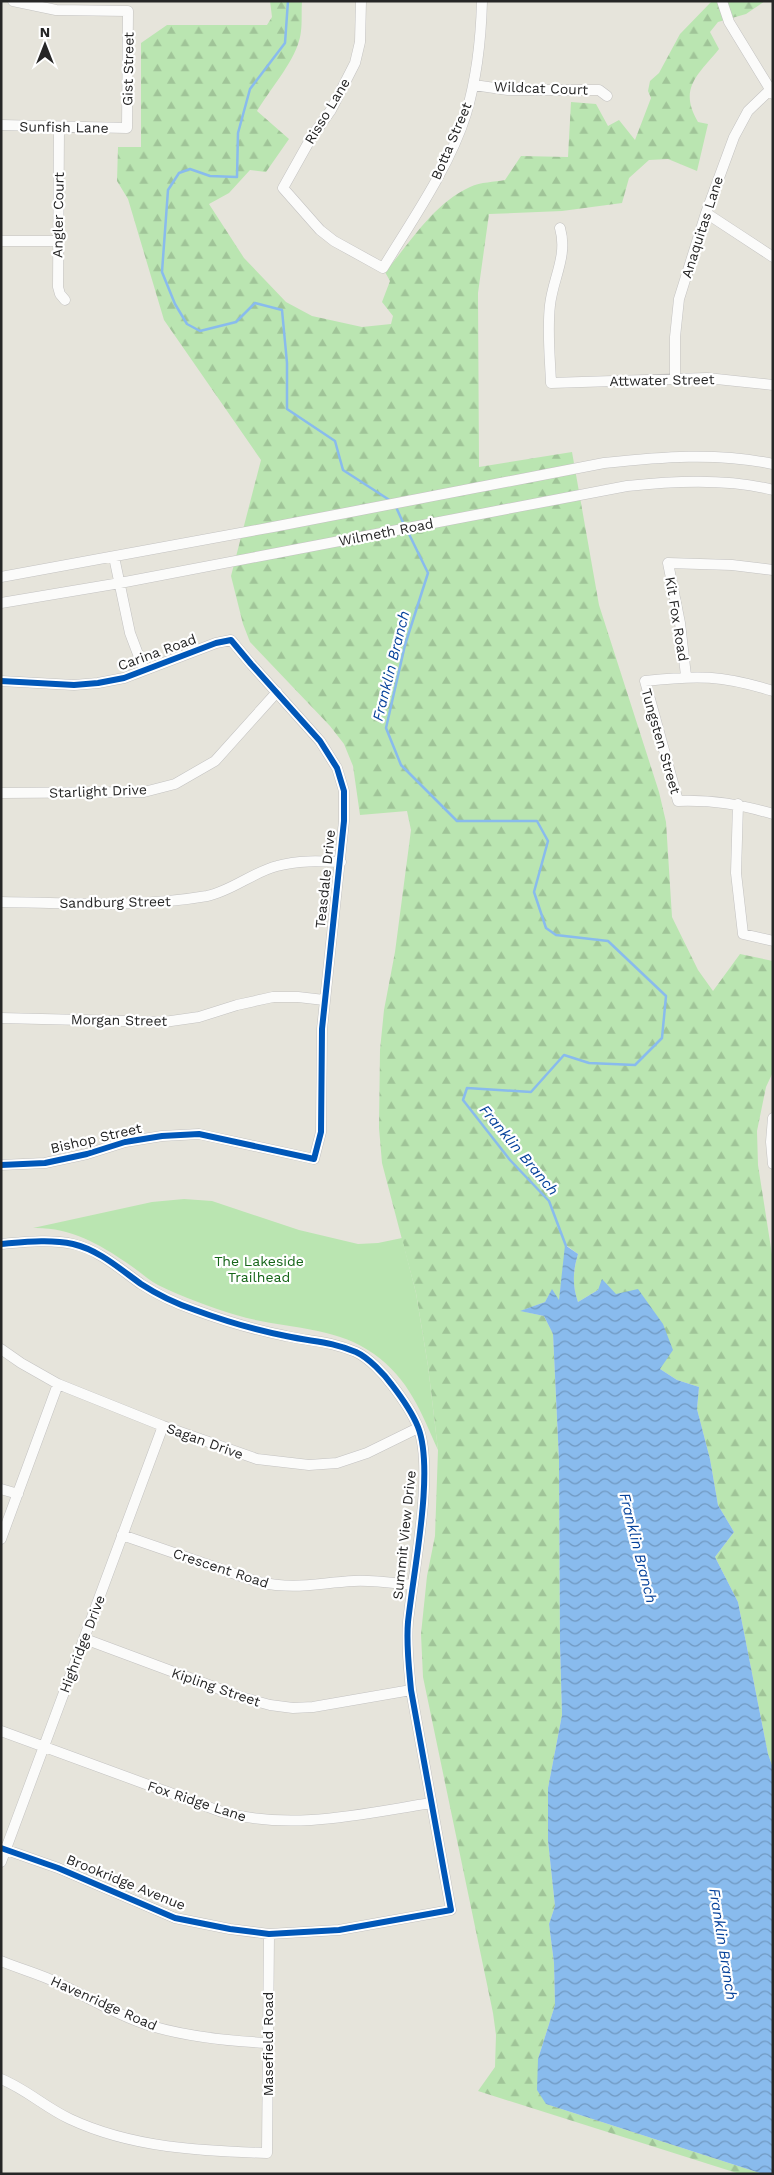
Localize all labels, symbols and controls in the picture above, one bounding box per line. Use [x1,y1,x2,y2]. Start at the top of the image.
north arrow [20,20,70,70]
text: N [40,24,50,40]
street label: Gist Street [119,32,137,106]
street label: Risso Lane [301,75,353,147]
street label: Wildcat Court [494,78,588,98]
street label: Botta Street [427,100,475,182]
street label: Sunfish Lane [19,118,109,136]
street label: Angler Court [49,172,67,258]
street label: Anaquitas Lane [678,174,726,280]
street label: Attwater Street [609,371,715,389]
street label: Wilmeth Road [337,515,435,549]
street label: Kit Fox Road [662,575,692,663]
water label: Franklin Branch [369,609,413,723]
street label: Carina Road [116,630,198,674]
street label: Tungsten Street [638,686,684,796]
street label: Starlight Drive [49,781,147,801]
street label: Teasdale Drive [312,829,338,929]
street label: Sandburg Street [59,893,171,911]
street label: Morgan Street [71,1011,168,1029]
water label: Franklin Branch [476,1101,562,1199]
street label: Bishop Street [49,1120,143,1156]
park label: The Lakeside Trailhead [214,1253,304,1285]
street label: Sagan Drive [164,1420,246,1462]
street label: Summit View Drive [389,1470,419,1600]
water label: Franklin Branch [616,1491,660,1605]
street label: Crescent Road [171,1545,271,1591]
street label: Highridge Drive [56,1593,108,1695]
street label: Kipling Street [170,1664,263,1710]
street label: Fox Ridge Lane [146,1777,248,1825]
street label: Brookridge Avenue [64,1851,188,1913]
water label: Franklin Branch [705,1887,741,2001]
street label: Havenridge Road [48,1972,160,2034]
street label: Masefield Road [260,1992,276,2096]

